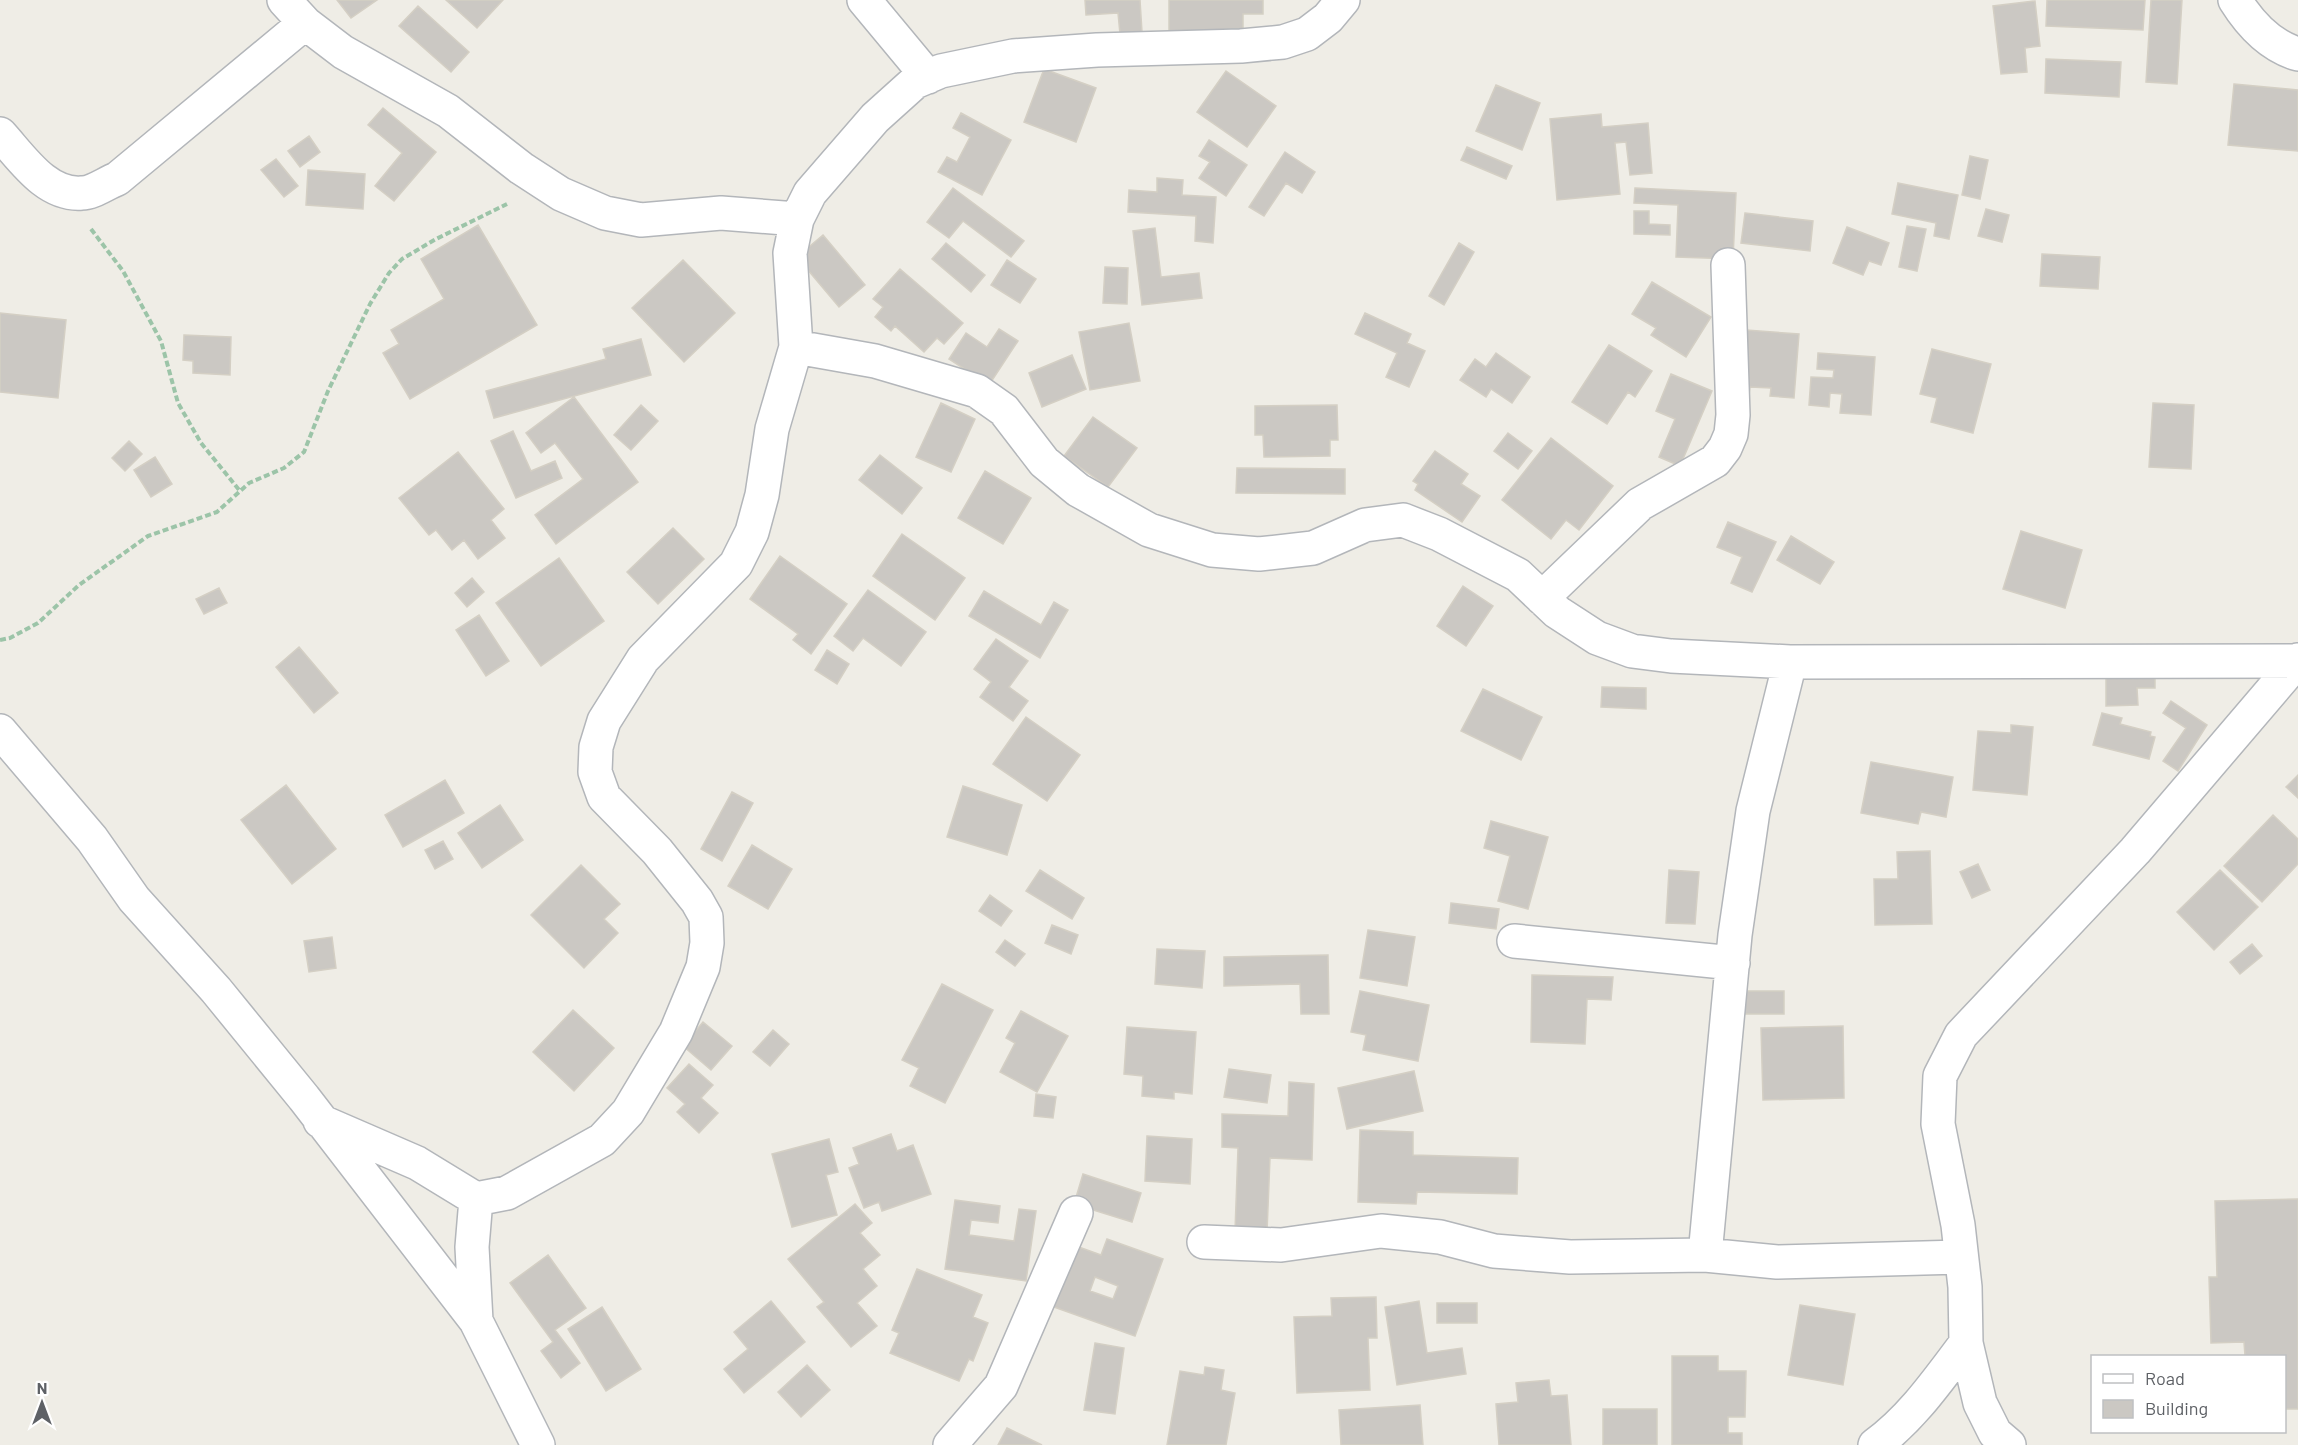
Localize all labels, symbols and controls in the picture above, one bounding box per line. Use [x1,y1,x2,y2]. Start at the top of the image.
legend [2091,1355,2286,1433]
text: Road [2145,1367,2185,1389]
north arrow [12,1373,72,1433]
text: N [37,1378,47,1397]
text: Building [2145,1397,2208,1419]

